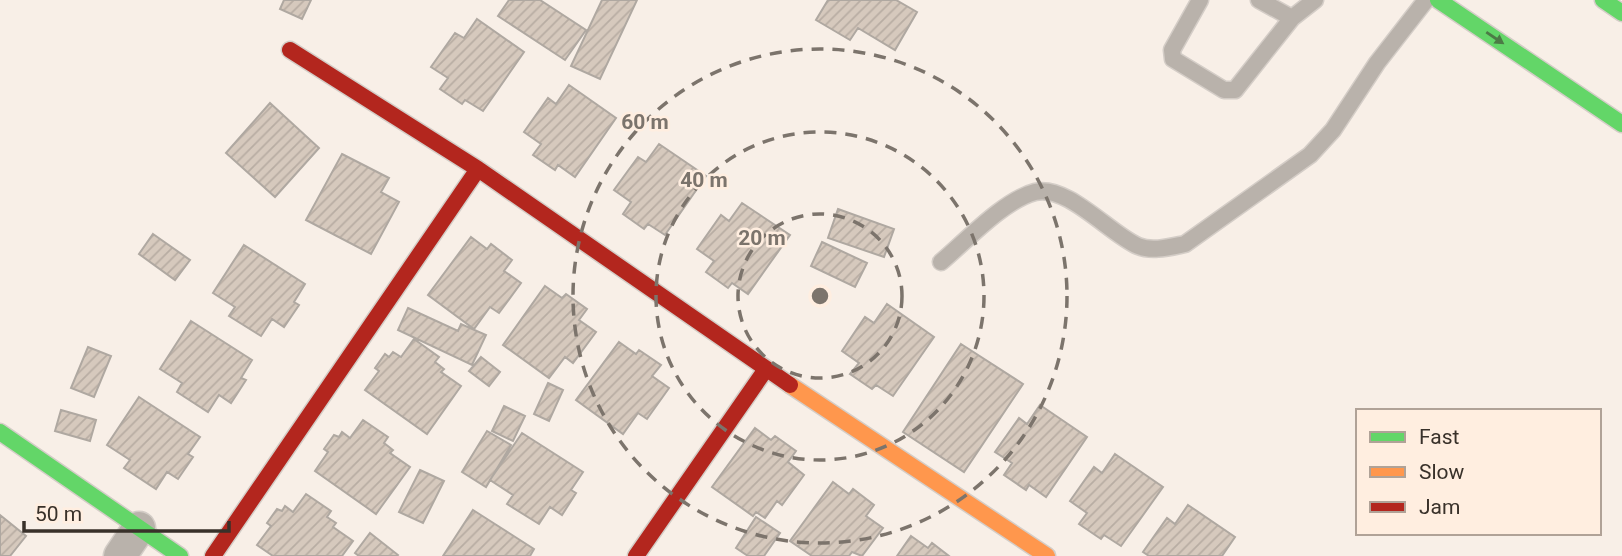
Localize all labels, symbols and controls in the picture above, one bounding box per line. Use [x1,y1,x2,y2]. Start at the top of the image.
one-way arrow [1485,31,1504,44]
text: 60 m [621,110,669,134]
text: 40 m [680,168,728,192]
text: 20 m [738,226,786,250]
centre of rings [808,284,832,308]
legend [1356,409,1601,535]
text: Fast [1419,425,1460,449]
text: Slow [1419,460,1465,484]
scale bar [24,490,229,534]
text: Jam [1419,495,1460,519]
text: 50 m [35,502,82,526]

